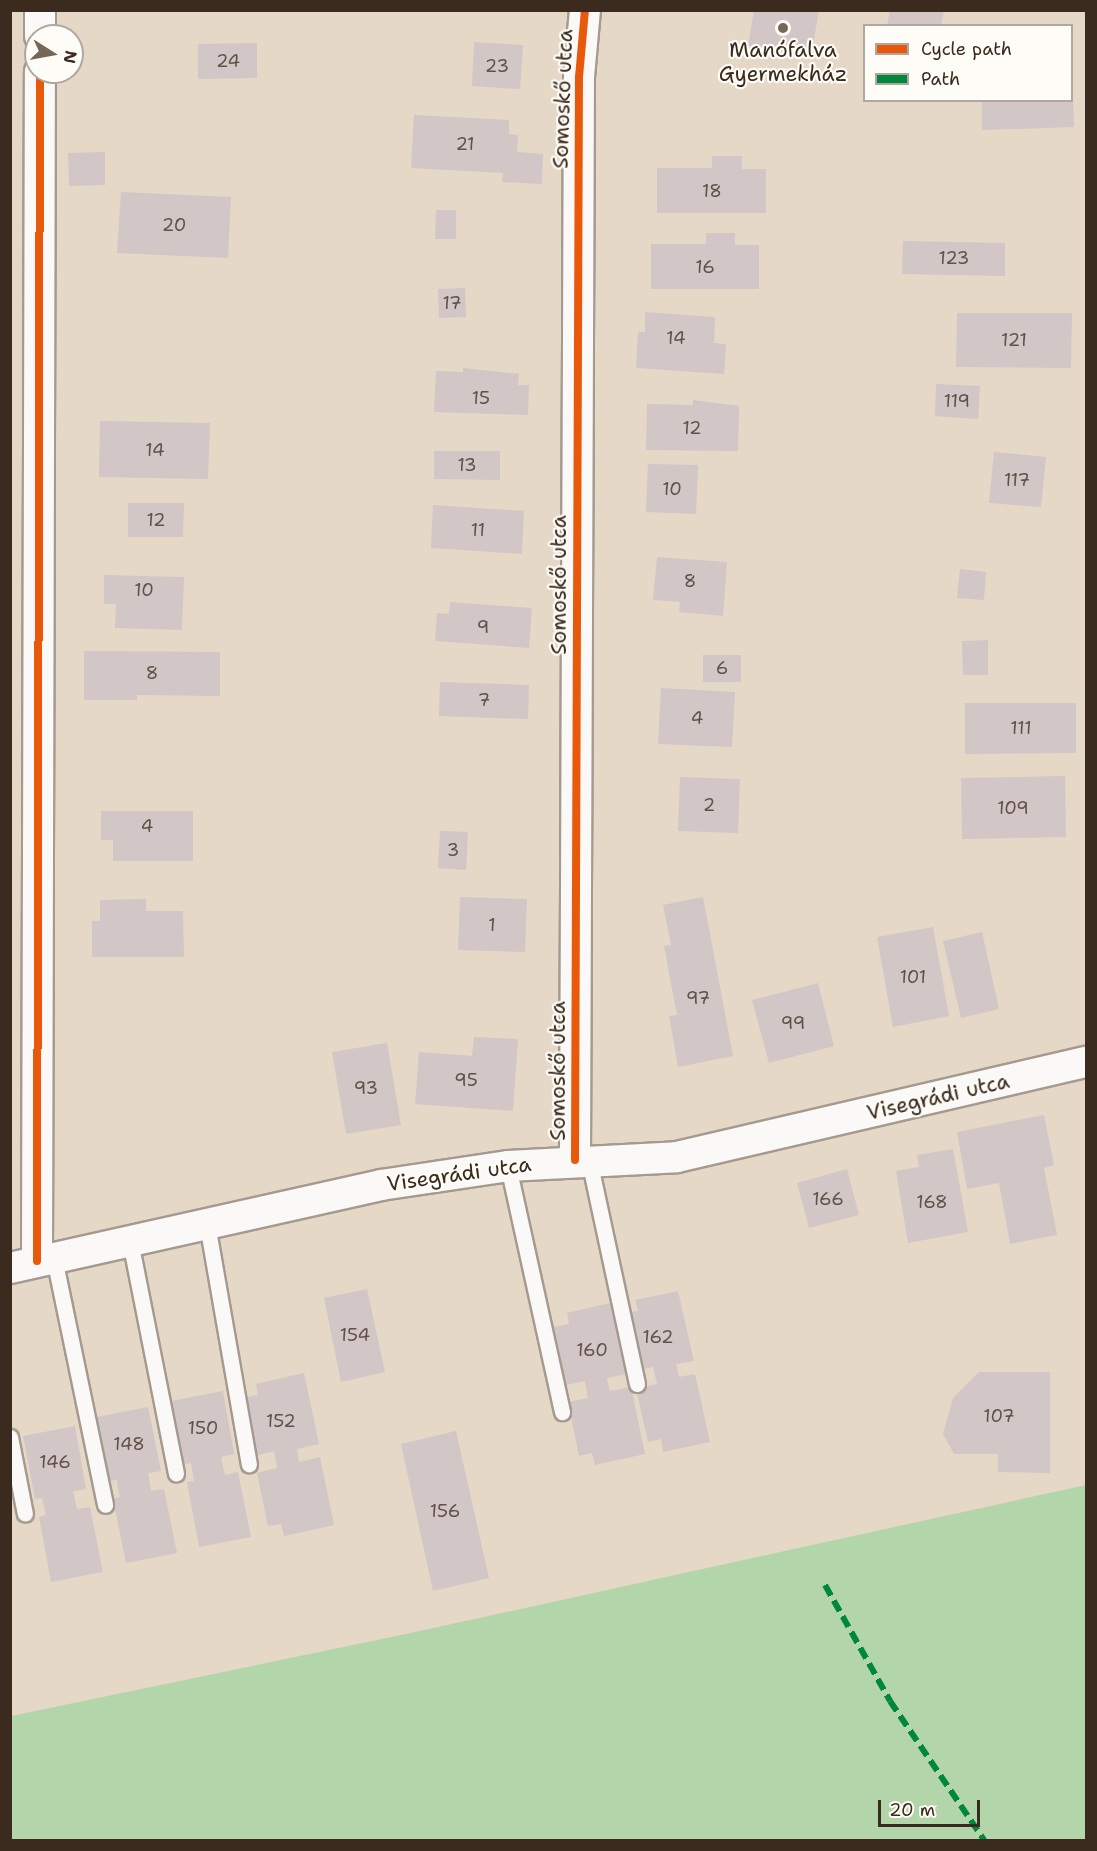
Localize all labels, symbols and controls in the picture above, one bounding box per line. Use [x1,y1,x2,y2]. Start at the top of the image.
marker: Manófalva Gyermekház [776,21,790,35]
north arrow [24,24,84,84]
legend [863,24,1073,102]
street label: Somoskő utca [548,29,578,169]
place label: Manófalva Gyermekház [719,37,847,87]
text: Cycle path [921,37,1012,61]
text: N [59,49,82,65]
house number: 24 [216,50,240,72]
house number: 23 [485,55,509,77]
text: Path [921,67,960,91]
house number: 21 [455,133,475,155]
house number: 18 [702,180,722,202]
house number: 20 [162,214,186,236]
house number: 123 [939,247,969,269]
house number: 16 [695,256,715,278]
house number: 17 [442,292,462,314]
house number: 14 [666,327,686,349]
house number: 121 [1001,329,1027,351]
house number: 15 [472,387,490,409]
house number: 119 [944,390,970,412]
house number: 12 [682,417,702,439]
house number: 14 [145,439,165,461]
house number: 13 [457,454,477,476]
house number: 117 [1004,469,1030,491]
house number: 10 [662,478,682,500]
house number: 12 [146,509,166,531]
street label: Somoskő utca [546,515,572,655]
house number: 11 [471,519,485,541]
house number: 8 [684,570,696,592]
house number: 10 [134,579,154,601]
house number: 9 [477,616,489,638]
house number: 6 [716,657,728,679]
house number: 8 [146,662,158,684]
house number: 7 [478,689,490,711]
house number: 4 [691,707,703,729]
house number: 111 [1010,717,1032,739]
house number: 2 [703,794,715,816]
house number: 109 [997,797,1029,819]
house number: 4 [141,815,153,837]
house number: 3 [447,839,459,861]
house number: 1 [488,914,496,936]
house number: 101 [900,966,926,988]
house number: 97 [686,987,710,1009]
street label: Somoskő utca [545,1001,571,1141]
house number: 99 [781,1012,805,1034]
street label: Visegrádi utca [864,1068,1012,1126]
house number: 95 [454,1069,478,1091]
house number: 93 [354,1077,378,1099]
street label: Visegrádi utca [385,1151,533,1197]
house number: 166 [812,1188,844,1210]
house number: 168 [916,1191,948,1213]
house number: 154 [340,1324,370,1346]
house number: 162 [643,1326,673,1348]
house number: 160 [576,1339,608,1361]
house number: 107 [983,1405,1015,1427]
house number: 152 [266,1410,296,1432]
house number: 150 [188,1417,218,1439]
house number: 148 [113,1433,145,1455]
house number: 146 [39,1451,71,1473]
house number: 156 [430,1500,460,1522]
scale bar [881,1788,983,1826]
text: 20 m [889,1798,935,1822]

